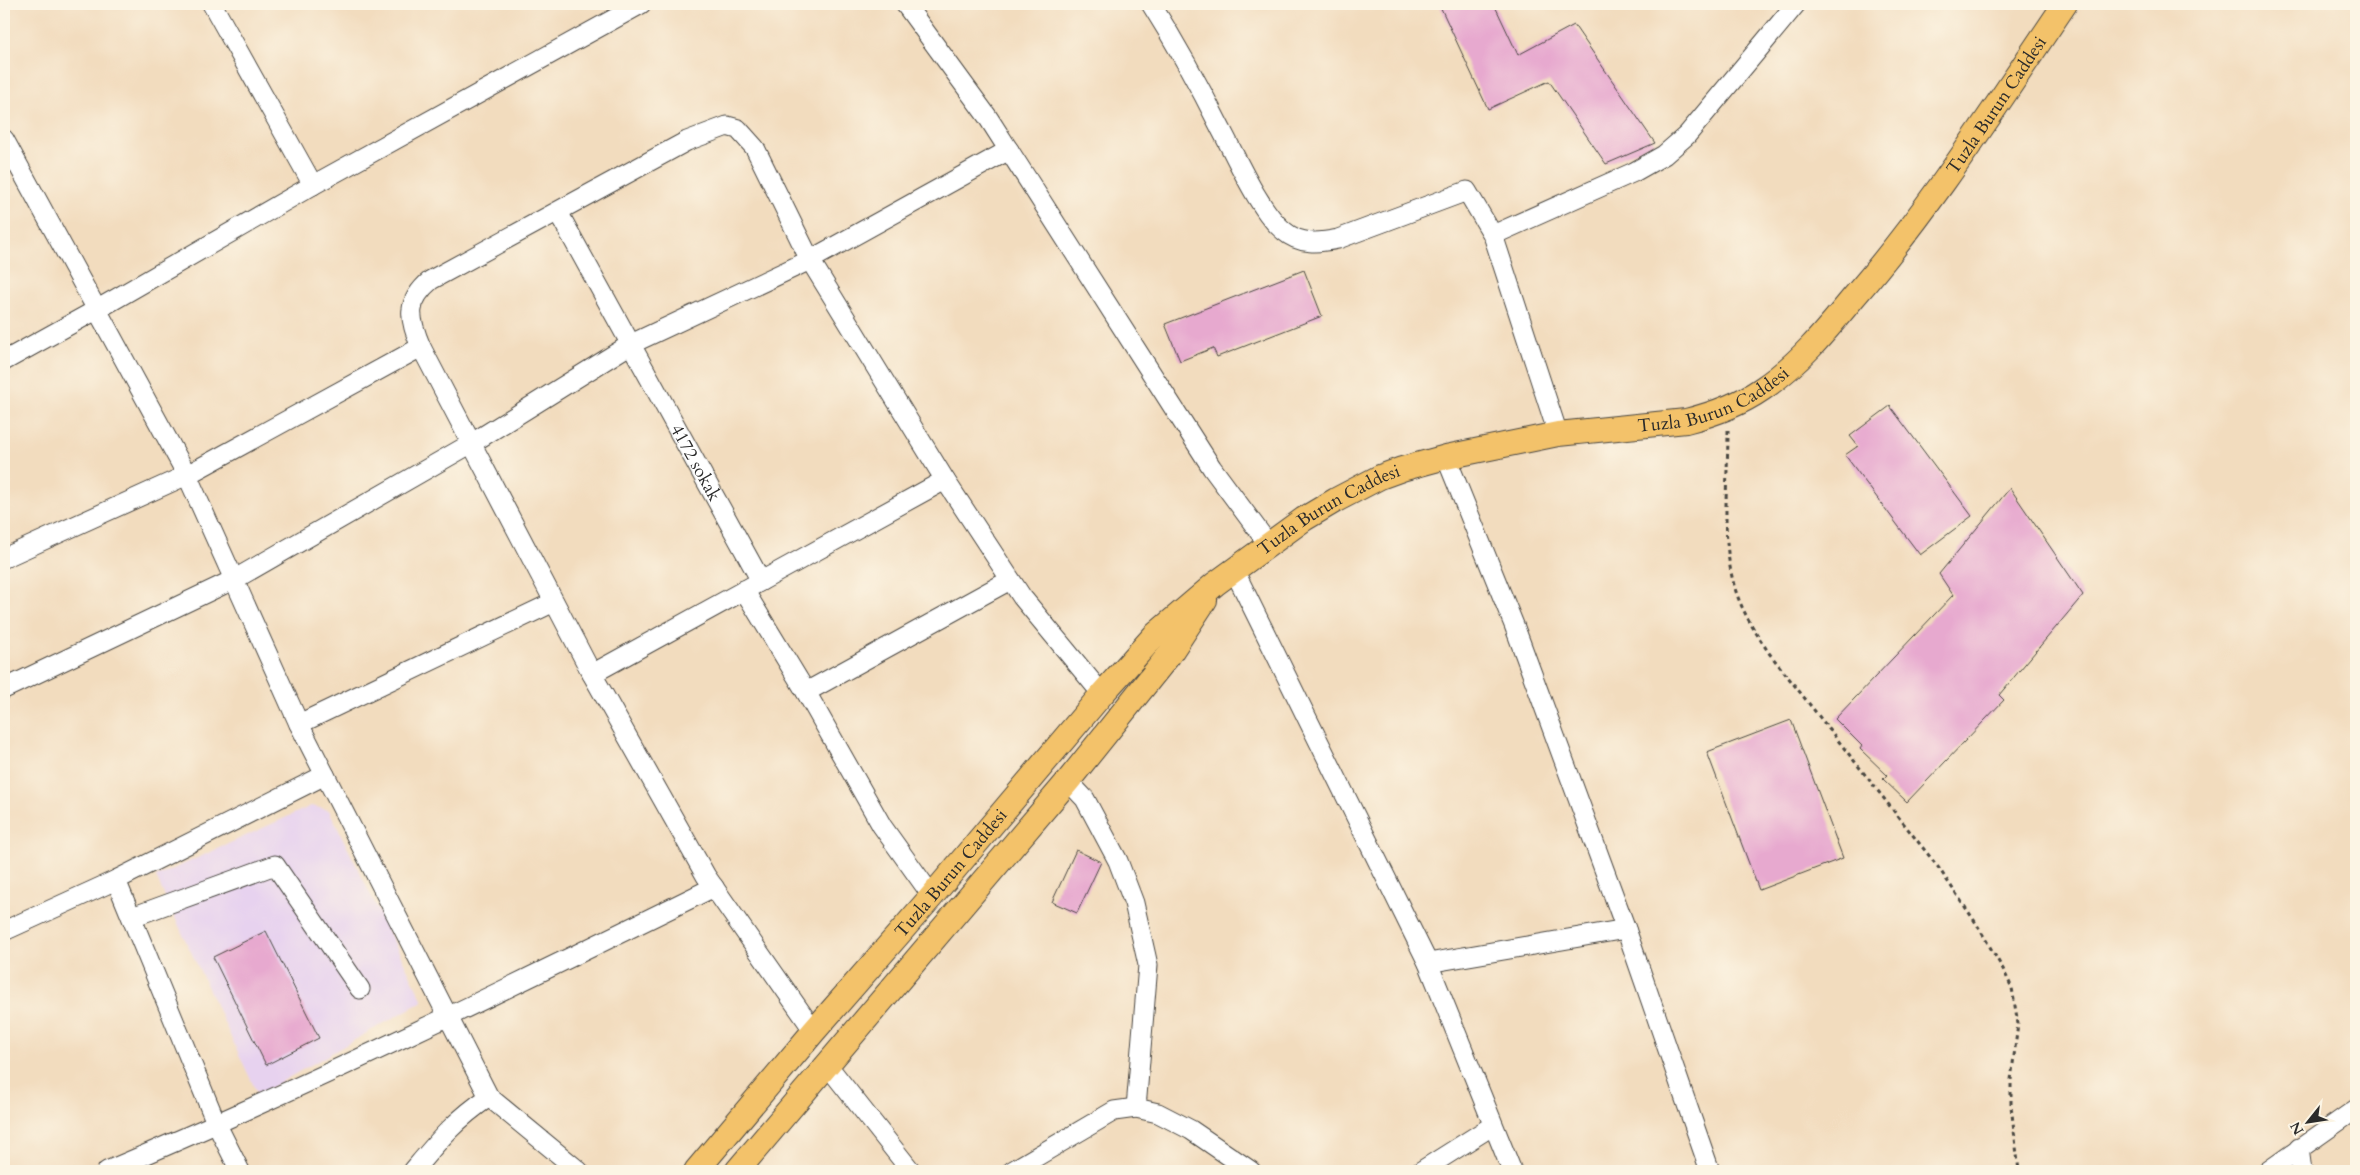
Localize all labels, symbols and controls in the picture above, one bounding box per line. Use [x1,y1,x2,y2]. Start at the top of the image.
street label: Tuzla Burun Caddesi [1941,32,2053,180]
street label: Tuzla Burun Caddesi [1636,361,1795,439]
street label: 4172 sokak [664,420,727,506]
street label: Tuzla Burun Caddesi [1253,459,1404,562]
street label: Tuzla Burun Caddesi [889,804,1013,943]
north arrow [2282,1098,2332,1148]
text: N [2286,1118,2308,1138]

